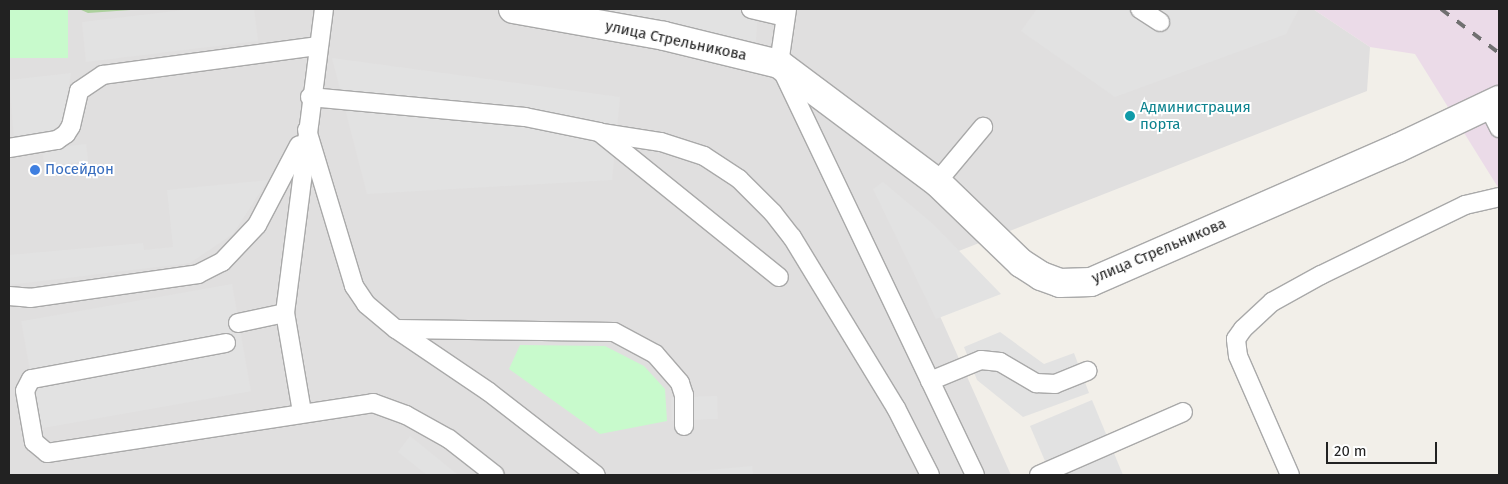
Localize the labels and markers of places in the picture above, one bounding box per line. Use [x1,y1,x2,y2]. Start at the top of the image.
place label: Администрация порта [1140,98,1251,133]
marker: Администрация порта [1124,110,1136,122]
place label: Посейдон [45,161,114,179]
marker: Посейдон [29,164,41,176]

